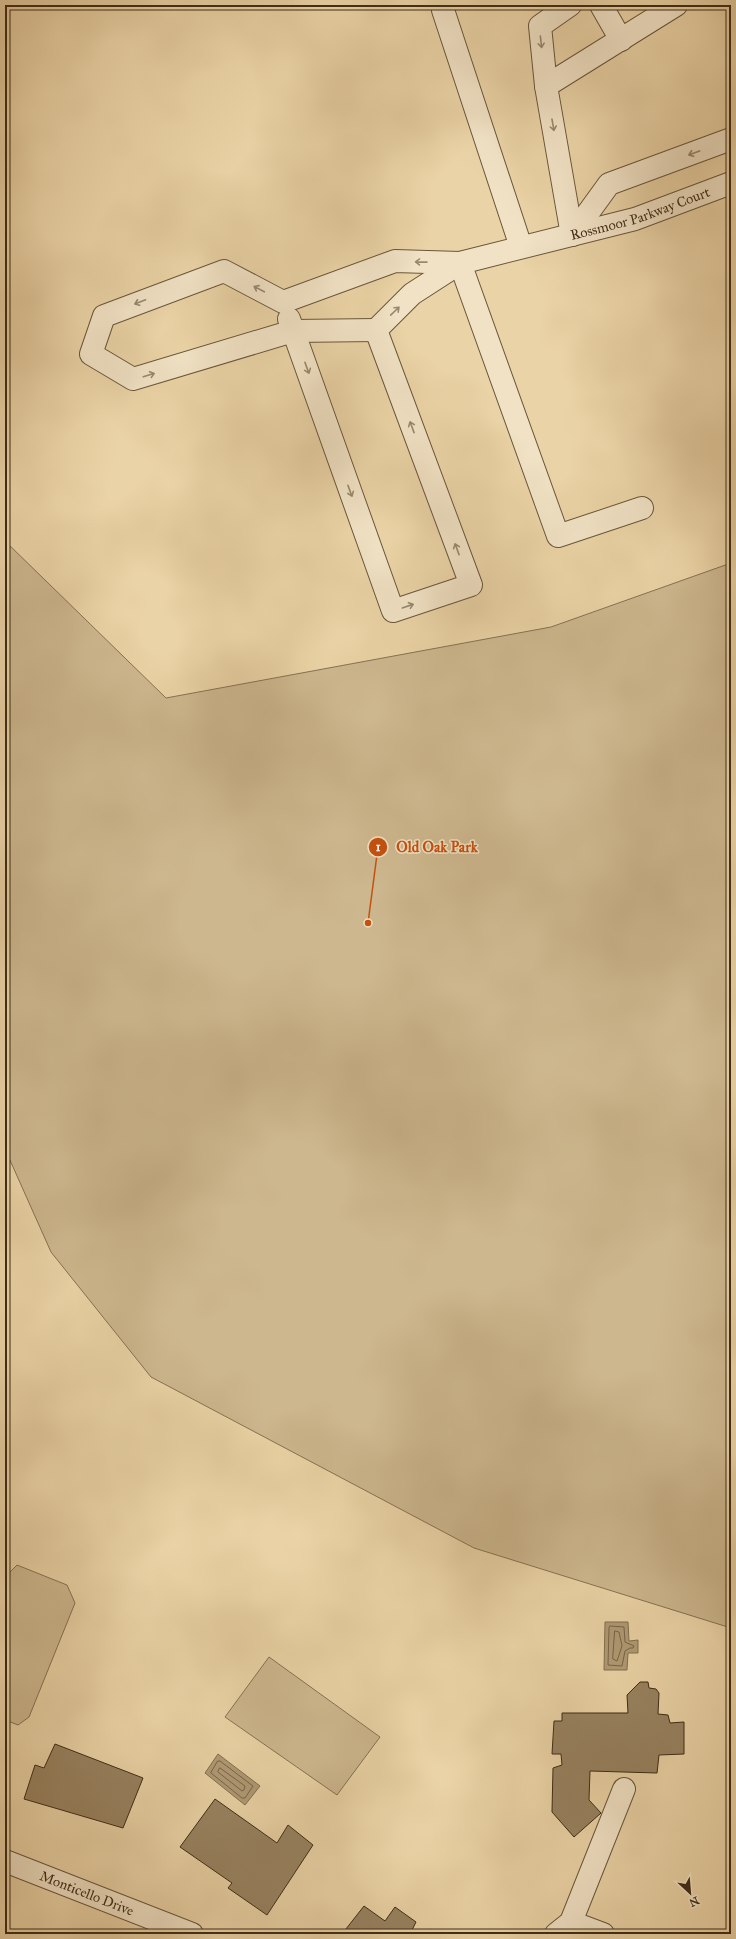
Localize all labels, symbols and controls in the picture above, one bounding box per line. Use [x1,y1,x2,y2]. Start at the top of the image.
one-way arrow [538,35,545,48]
one-way arrow [549,118,557,131]
one-way arrow [689,149,701,157]
street label: Rossmoor Parkway Court [569,184,712,244]
one-way arrow [415,258,428,266]
one-way arrow [254,285,266,293]
one-way arrow [134,299,146,307]
one-way arrow [390,307,400,316]
one-way arrow [303,362,311,374]
one-way arrow [142,371,155,378]
one-way arrow [407,421,415,433]
one-way arrow [347,484,354,497]
one-way arrow [453,543,461,555]
one-way arrow [402,602,414,610]
callout: Old Oak Park [368,834,485,861]
text: Old Oak Park [396,838,479,856]
text: 1 [376,840,381,854]
street label: Monticello Drive [37,1867,136,1920]
north arrow [670,1873,710,1913]
text: N [687,1894,701,1910]

